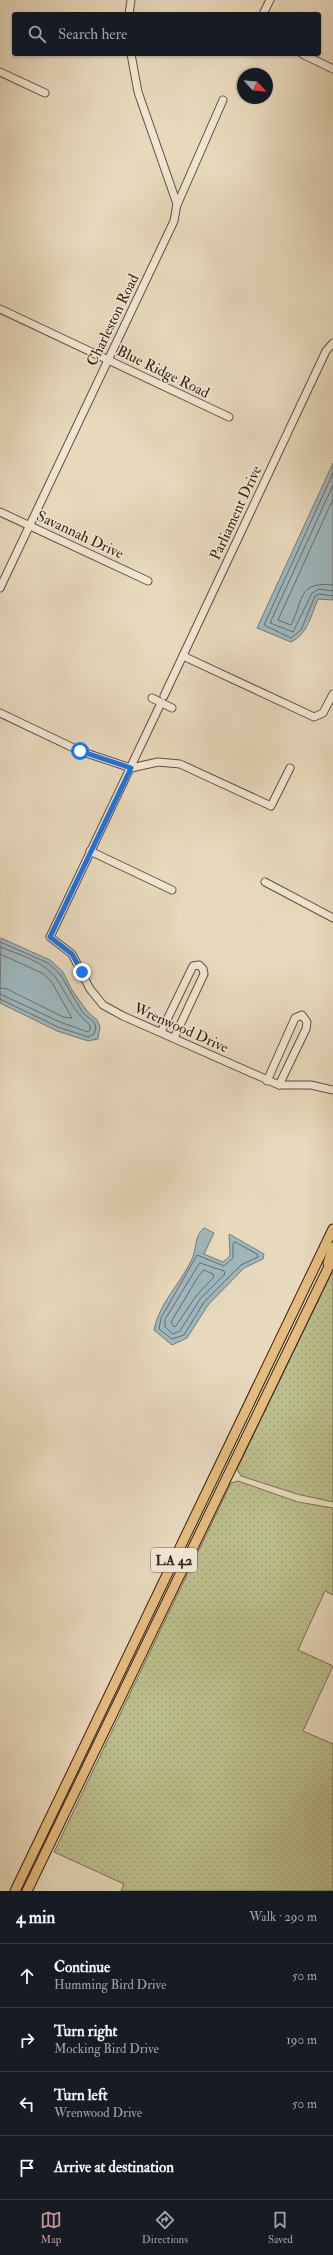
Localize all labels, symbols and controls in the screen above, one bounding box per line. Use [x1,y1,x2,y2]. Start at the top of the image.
search box [12,12,321,56]
icon: search [26,23,48,45]
text: Search here [58,25,127,44]
north arrow [237,68,273,104]
street label: Charleston Road [83,270,144,369]
street label: Blue Ridge Road [113,341,213,403]
street label: Parliament Drive [206,463,266,563]
street label: Savannah Drive [33,507,127,563]
route start [71,742,89,760]
route end [73,963,91,981]
street label: Wrenwood Drive [130,998,231,1057]
road number: LA 42 [151,1548,197,1572]
text: 4 min [16,1907,55,1928]
text: Walk · 290 m [249,1909,317,1925]
text: Continue [54,1958,110,1977]
icon: ahead [16,1965,38,1987]
text: 50 m [292,1968,317,1984]
text: Humming Bird Drive [54,1977,166,1993]
text: Turn right [54,2022,117,2041]
icon: right [16,2029,38,2051]
text: 190 m [286,2032,317,2048]
text: Mocking Bird Drive [54,2041,159,2057]
text: Turn left [54,2086,108,2105]
icon: left [16,2093,38,2115]
text: 50 m [292,2096,317,2112]
text: Wrenwood Drive [54,2105,142,2121]
icon: arrive [16,2157,38,2179]
text: Arrive at destination [54,2158,174,2177]
tab: Map [40,2209,62,2246]
tab: Directions [142,2209,188,2246]
tab: Saved [268,2209,293,2246]

